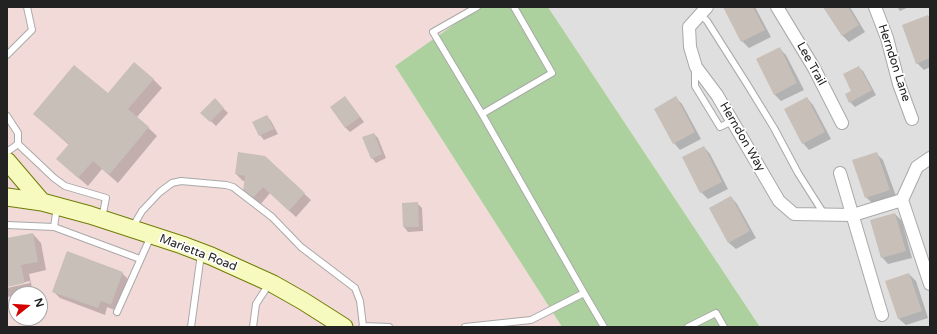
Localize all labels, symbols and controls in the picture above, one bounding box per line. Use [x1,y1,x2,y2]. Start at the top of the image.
street label: Herndon Lane [875,22,913,104]
street label: Lee Trail [793,40,829,88]
street label: Herndon Way [716,100,768,174]
street label: Marietta Road [157,232,239,274]
north arrow [8,286,48,326]
text: N [31,297,47,309]

